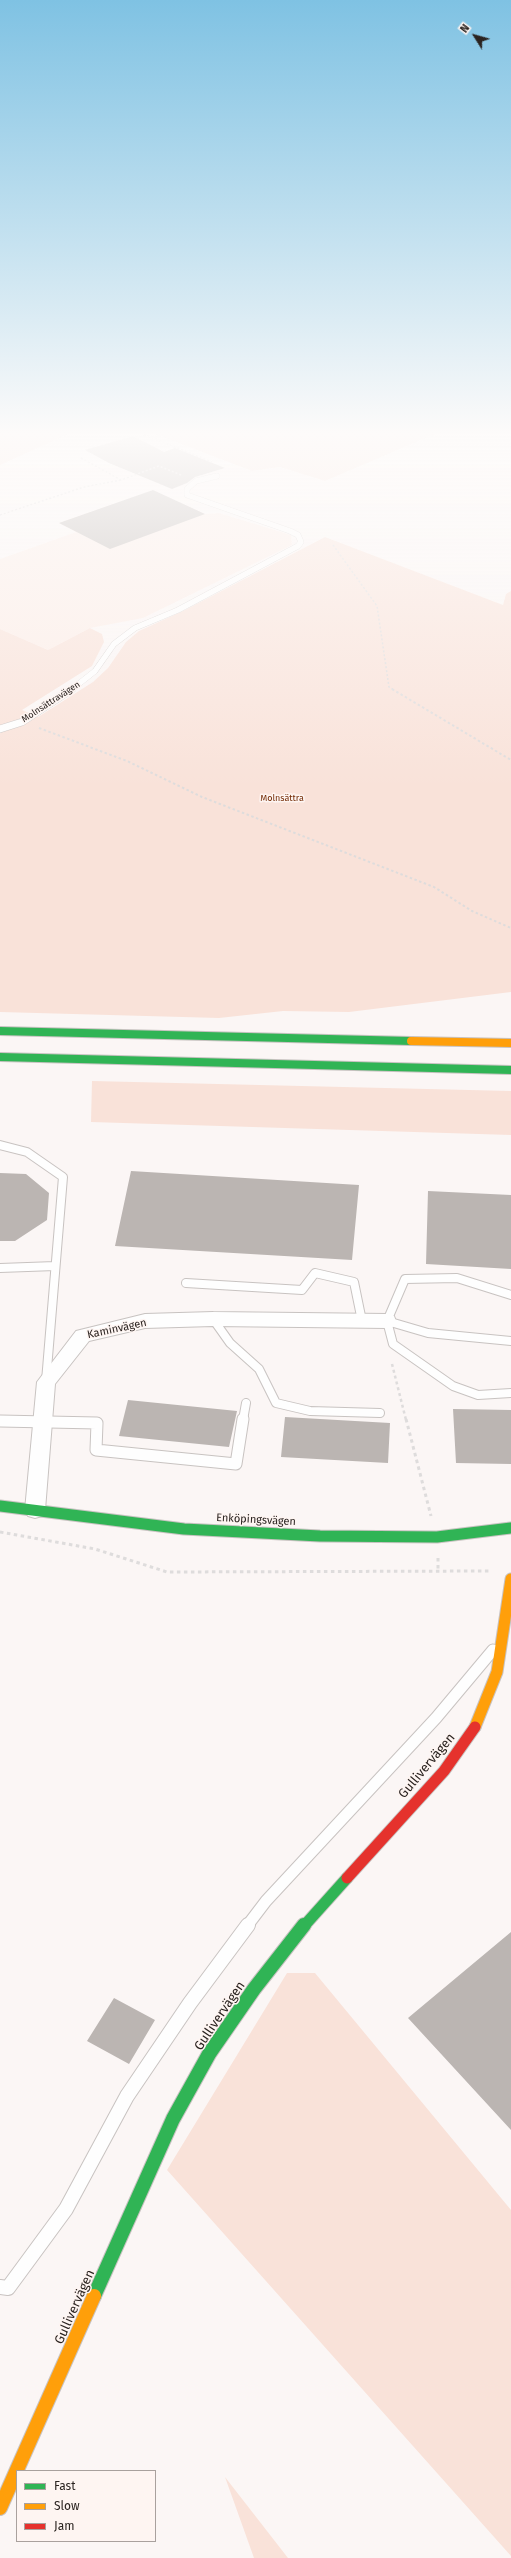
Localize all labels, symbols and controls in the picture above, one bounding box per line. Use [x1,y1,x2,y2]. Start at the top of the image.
north arrow [455,16,495,56]
text: N [458,22,472,35]
street label: Molnsättravägen [20,679,82,725]
park label: Molnsättra [260,793,304,803]
street label: Kaminvägen [86,1316,148,1342]
street label: Enköpingsvägen [216,1511,296,1529]
street label: Gullivervägen [395,1730,459,1802]
street label: Gullivervägen [191,1979,249,2053]
street label: Gullivervägen [52,2267,98,2347]
legend [16,2470,156,2542]
text: Fast [54,2479,76,2493]
text: Slow [54,2499,80,2513]
text: Jam [54,2519,74,2533]

